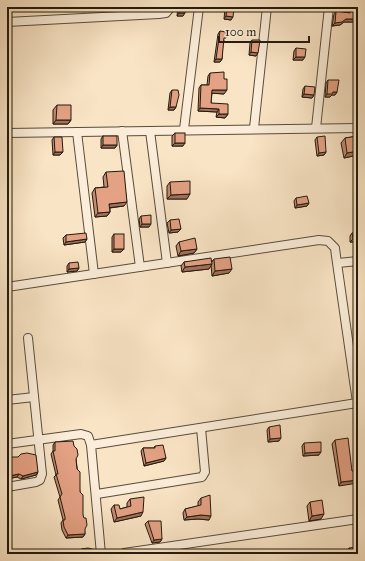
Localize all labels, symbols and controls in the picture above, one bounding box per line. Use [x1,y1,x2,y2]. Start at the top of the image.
scale bar [219,18,309,44]
text: 100 m [225,25,256,39]

